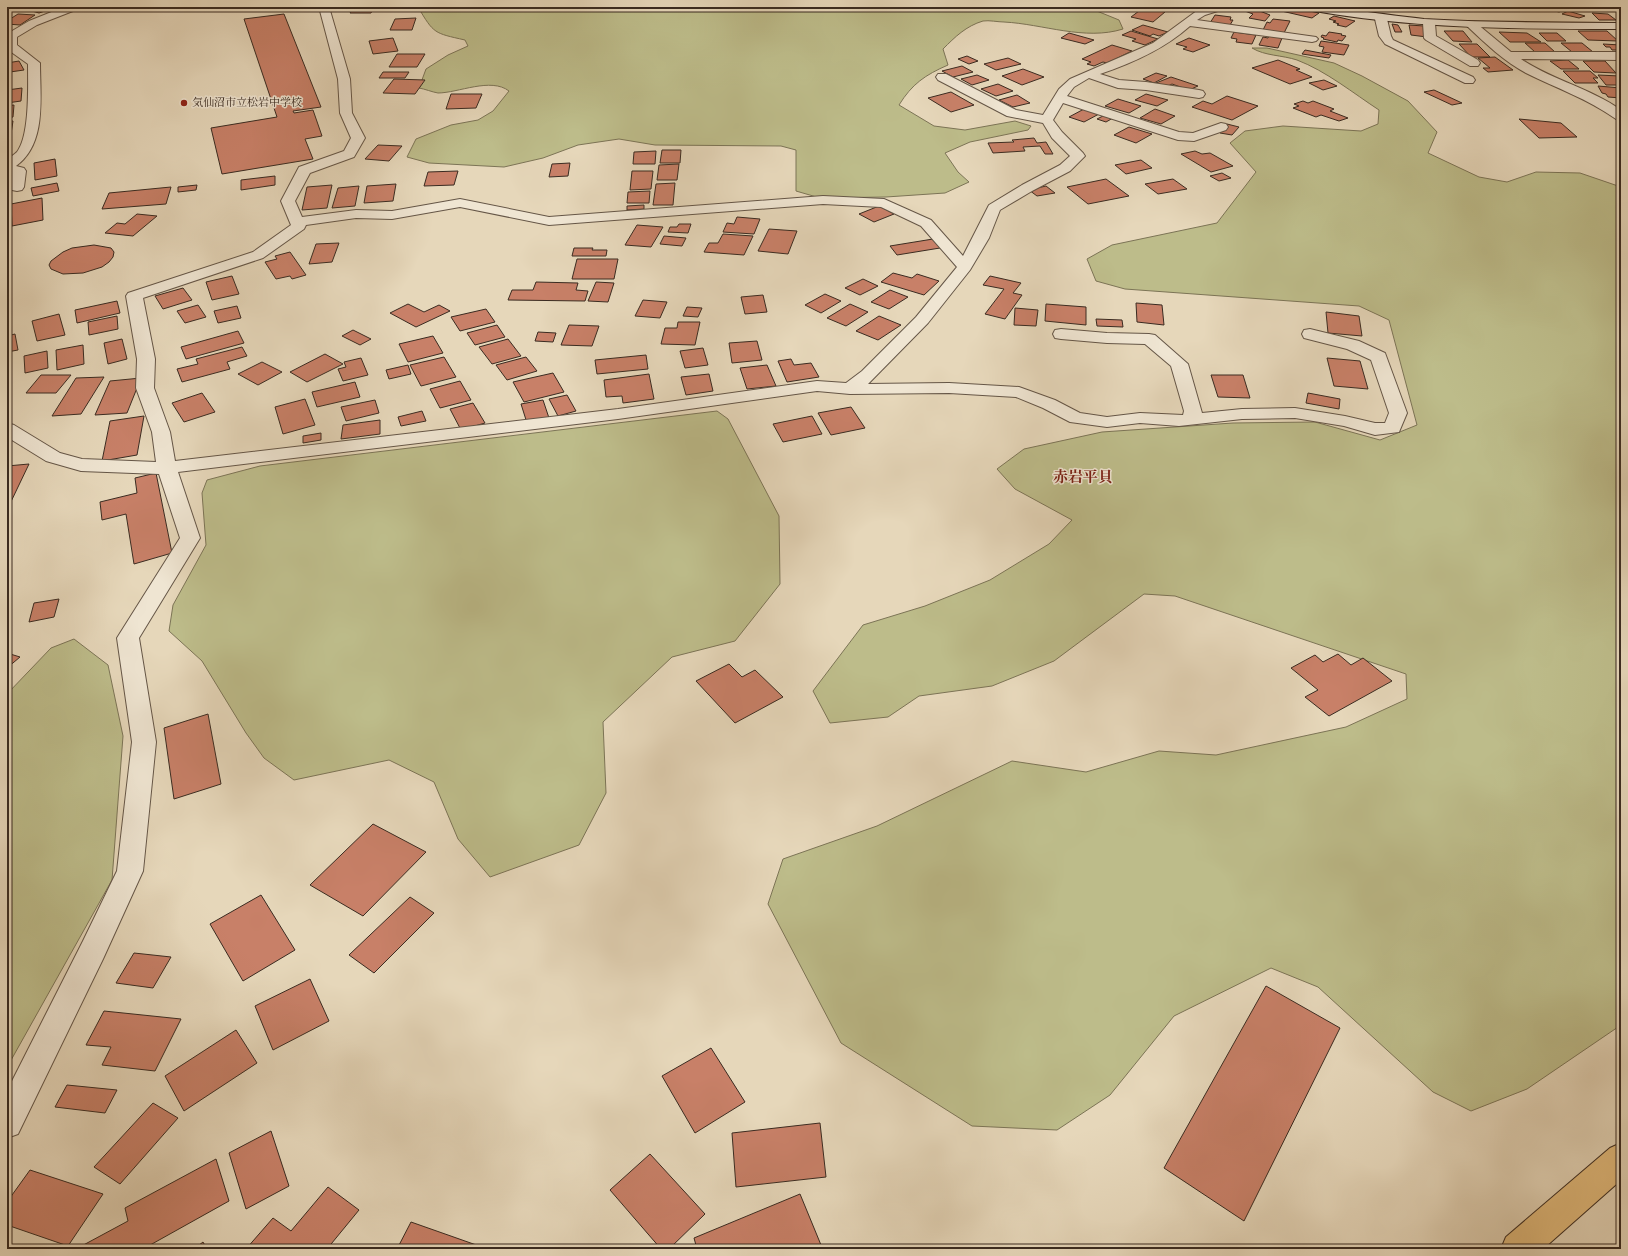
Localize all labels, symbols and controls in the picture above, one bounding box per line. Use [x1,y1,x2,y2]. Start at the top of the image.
place label: 気仙沼市立松岩中学校 [192,96,302,110]
marker: 気仙沼市立松岩中学校 [179,98,189,108]
district label: 赤岩平貝 [1053,468,1113,487]

